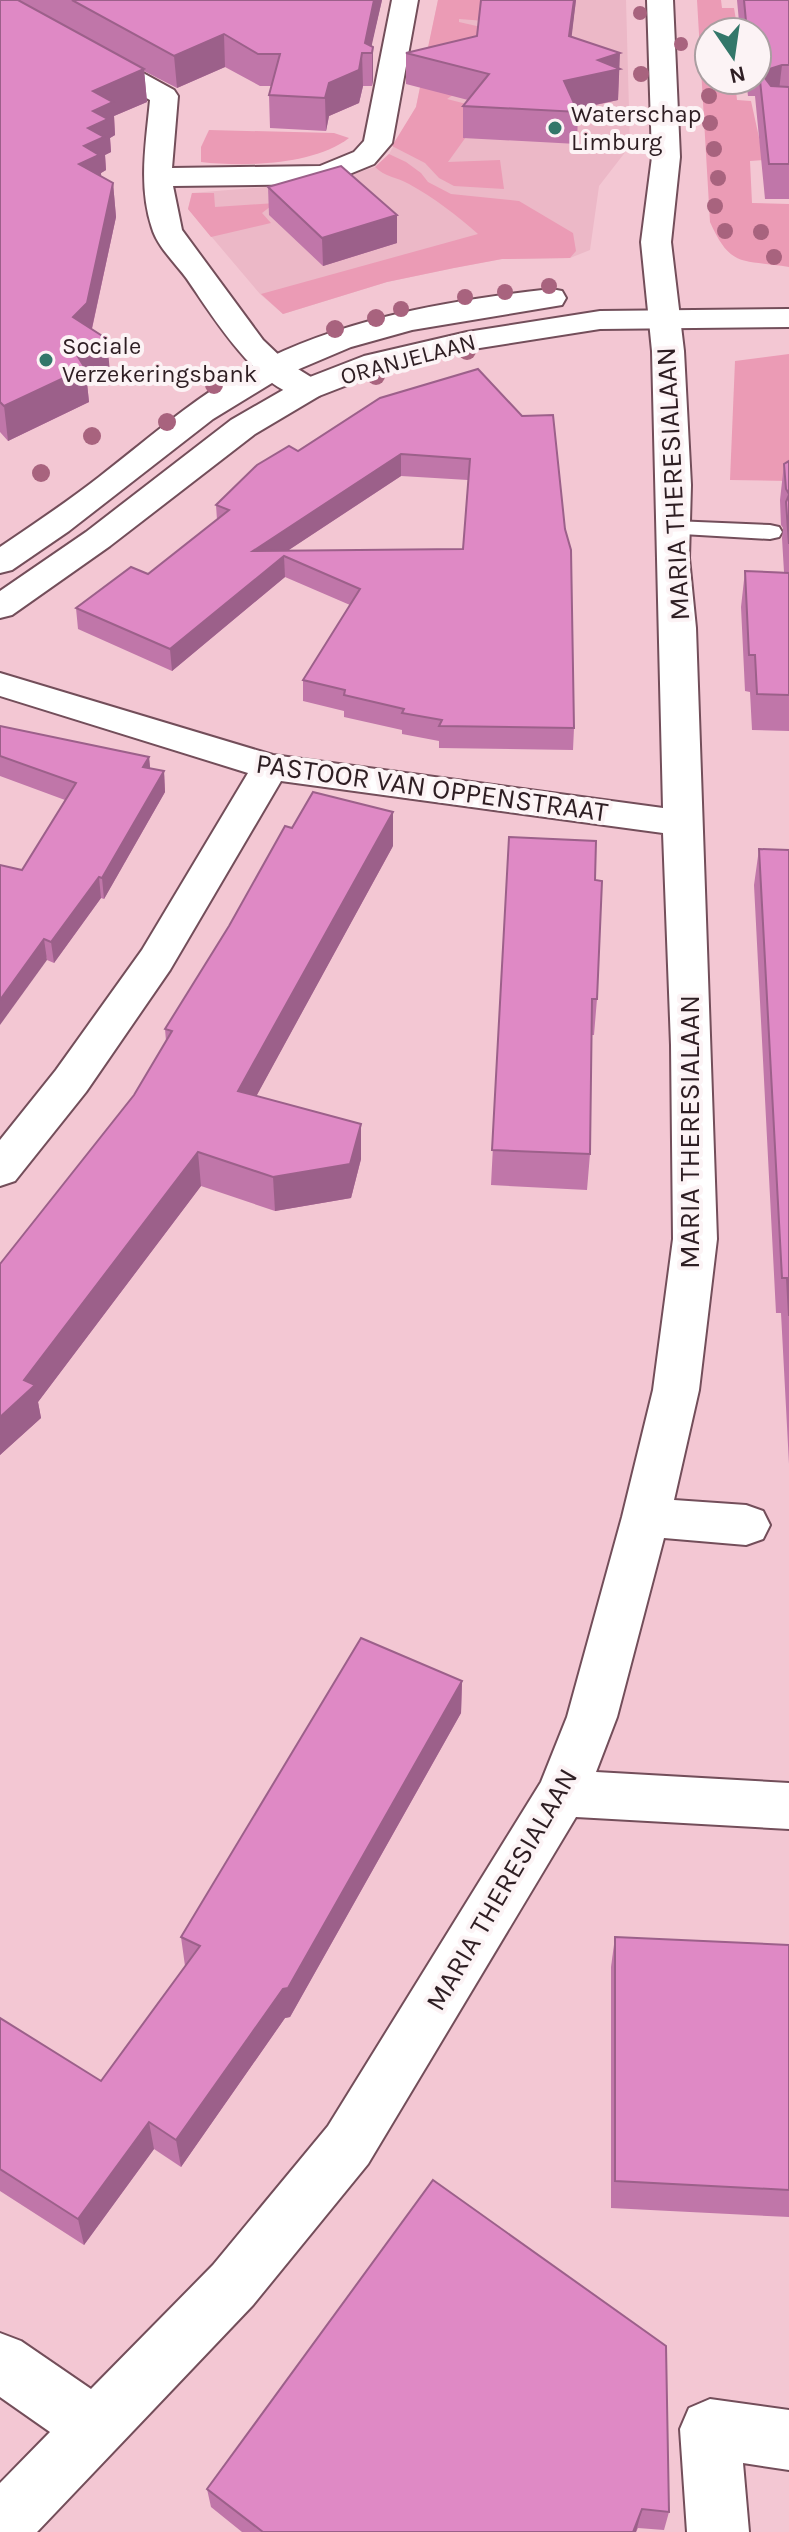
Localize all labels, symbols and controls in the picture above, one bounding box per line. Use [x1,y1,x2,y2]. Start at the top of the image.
north arrow [693,16,773,96]
text: N [727,60,748,89]
place label: Waterschap Limburg [571,100,702,156]
marker: Waterschap Limburg [546,119,564,137]
street label: ORANJELAAN [337,328,479,390]
place label: Sociale Verzekeringsbank [62,332,257,388]
street label: MARIA THERESIALAAN [649,346,696,622]
marker: Sociale Verzekeringsbank [37,351,55,369]
street label: PASTOOR VAN OPPENSTRAAT [254,746,610,829]
street label: MARIA THERESIALAAN [673,995,706,1269]
street label: MARIA THERESIALAAN [419,1762,584,2016]

